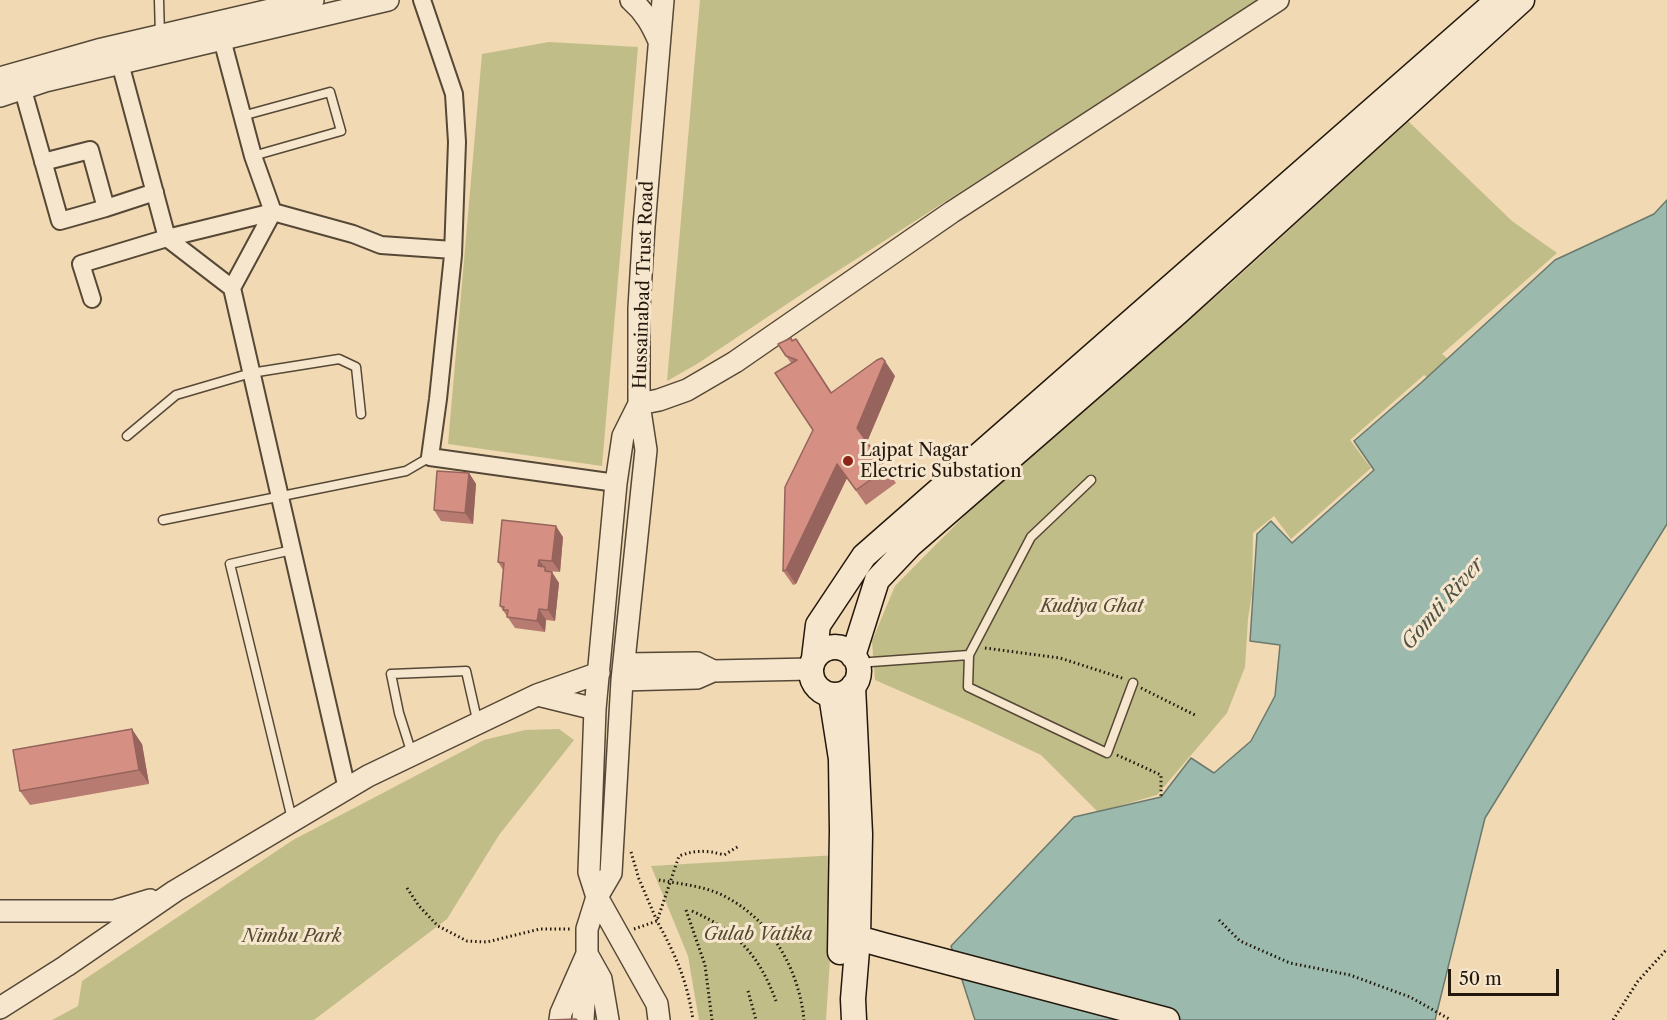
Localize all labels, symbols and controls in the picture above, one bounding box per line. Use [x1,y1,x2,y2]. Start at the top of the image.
street label: Hussainabad Trust Road [630,181,658,389]
place label: Lajpat Nagar Electric Substation [860,440,1021,482]
marker: Lajpat Nagar Electric Substation [841,454,855,468]
water label: Gomti River [1397,553,1489,655]
park label: Kudiya Ghat [1040,596,1144,618]
park label: Gulab Vatika [704,924,812,946]
park label: Nimbu Park [242,926,342,948]
scale bar [1451,957,1562,995]
text: 50 m [1459,968,1502,990]

